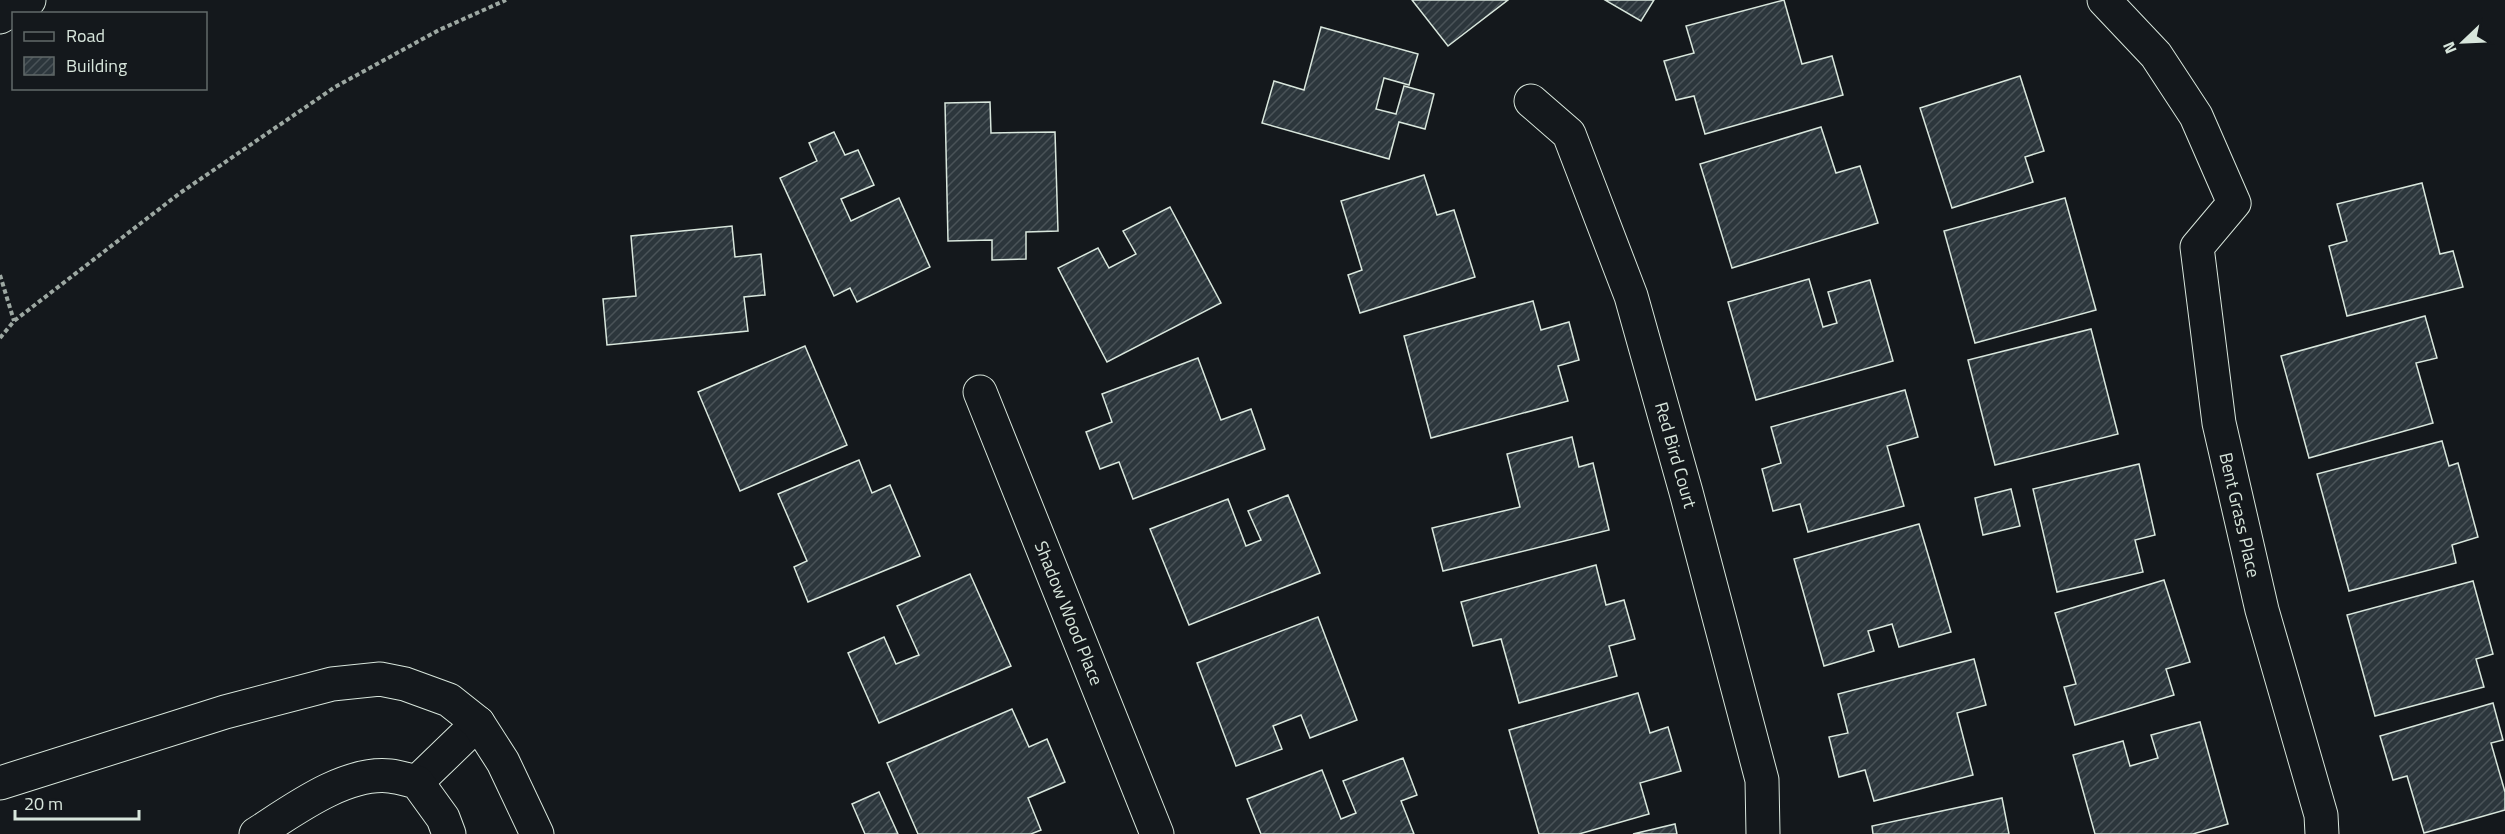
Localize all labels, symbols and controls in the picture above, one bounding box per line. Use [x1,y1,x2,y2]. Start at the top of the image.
legend [12,12,207,90]
north arrow [2433,12,2493,72]
text: Road [66,22,105,49]
text: N [2436,38,2462,58]
text: Building [66,52,127,79]
street label: Red Bird Court [1648,399,1704,512]
street label: Bent Grass Place [2212,450,2268,580]
street label: Shadow Wood Place [1028,537,1110,689]
scale bar [15,783,140,821]
text: 20 m [24,790,63,817]

